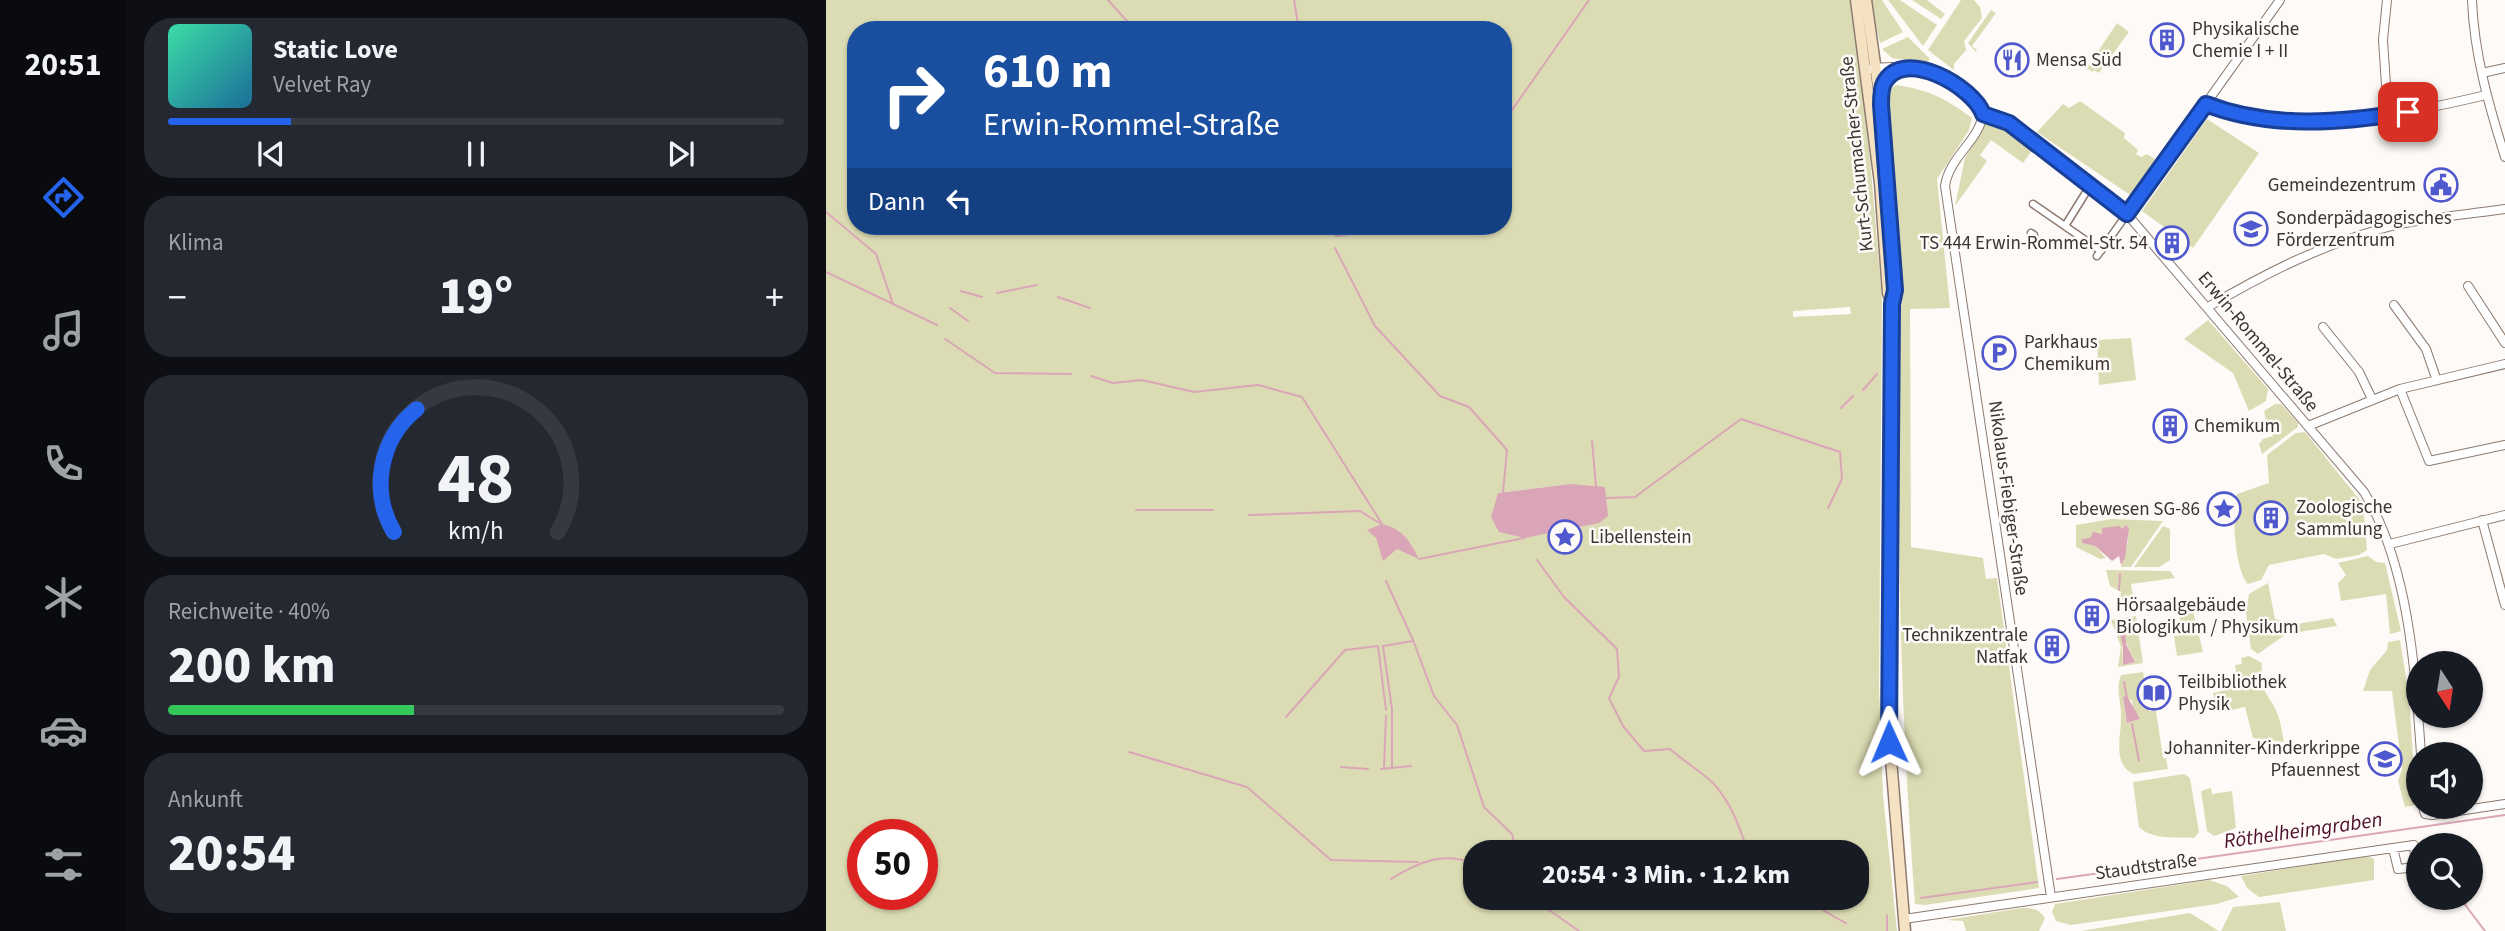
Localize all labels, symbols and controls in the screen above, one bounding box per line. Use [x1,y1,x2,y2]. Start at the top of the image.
place label: Physikalische Chemie I + II [2192,16,2299,65]
building icon: Physikalische Chemie I + II [2148,21,2186,59]
text: Static Love [273,31,398,68]
text: 610 m [983,37,1112,107]
restaurant icon: Mensa Süd [1993,41,2031,79]
text: 20:51 [24,42,102,88]
place label: Mensa Süd [2036,47,2122,74]
icon: right [868,49,959,140]
street label: Kurt-Schumacher-Straße [1833,55,1881,253]
text: Velvet Ray [273,68,371,101]
pin [2378,82,2438,142]
icon: arrive [2389,93,2427,131]
text: Erwin-Rommel-Straße [983,102,1280,148]
icon: previous [252,135,290,173]
icon: pause [457,135,495,173]
icon: next [662,135,700,173]
public building icon: Gemeindezentrum [2422,166,2460,204]
place label: Gemeindezentrum [2268,172,2416,199]
icon: directions [39,173,88,222]
icon: left [940,182,978,220]
text: Dann [868,183,926,220]
place label: Sonderpädagogisches Förderzentrum [2276,205,2452,254]
school or university icon: Sonderpädagogisches Förderzentrum [2232,210,2270,248]
building icon: TS 444 Erwin-Rommel-Str. 54 [2153,224,2191,262]
text: Klima [168,226,224,259]
place label: TS 444 Erwin-Rommel-Str. 54 [1920,230,2148,257]
text: 19° [439,260,513,334]
street label: Erwin-Rommel-Straße [2191,266,2325,418]
text: − [168,271,187,325]
text: + [765,271,784,325]
icon: music [39,306,88,355]
place label: Parkhaus Chemikum [2024,329,2110,378]
parking icon: Parkhaus Chemikum [1980,334,2018,372]
street label: Nikolaus-Fiebiger-Straße [1981,399,2035,597]
building icon: Chemikum [2151,407,2189,445]
place label: Chemikum [2194,413,2280,440]
text: 48 [438,427,514,531]
icon: phone [39,439,88,488]
place icon: Lebewesen SG-86 [2205,490,2243,528]
place label: Zoologische Sammlung [2296,494,2392,543]
place label: Lebewesen SG-86 [2060,496,2200,523]
building icon: Zoologische Sammlung [2252,499,2290,537]
text: km/h [448,512,504,548]
place icon: Libellenstein [1546,518,1584,556]
place label: Libellenstein [1590,524,1692,551]
icon: climate [39,573,88,622]
place label: Hörsaalgebäude Biologikum / Physikum [2116,592,2299,641]
text: Reichweite · 40% [168,595,330,628]
building icon: Hörsaalgebäude Biologikum / Physikum [2073,597,2111,635]
place label: Technikzentrale Natfak [1902,622,2029,671]
building icon: Technikzentrale Natfak [2033,627,2071,665]
text: 200 km [168,629,336,703]
north arrow [2406,651,2483,728]
map controls [2406,651,2483,910]
place label: Teilbibliothek Physik [2178,669,2287,718]
library icon: Teilbibliothek Physik [2135,674,2173,712]
position arrow [1852,705,1926,779]
icon: car [39,706,88,755]
place label: Johanniter-Kinderkrippe Pfauennest [2164,735,2361,784]
school or university icon: Johanniter-Kinderkrippe Pfauennest [2366,740,2404,778]
button: sound [2406,742,2483,819]
text: Ankunft [168,783,243,816]
water label: Röthelheimgraben [2222,804,2384,856]
text: 20:54 [168,817,295,891]
speed limit sign: 50 [847,819,938,910]
button: search [2406,833,2483,910]
icon: filters [39,840,88,889]
street label: Staudtstraße [2093,846,2199,888]
text: 20:54 · 3 Min. · 1.2 km [1542,856,1790,893]

